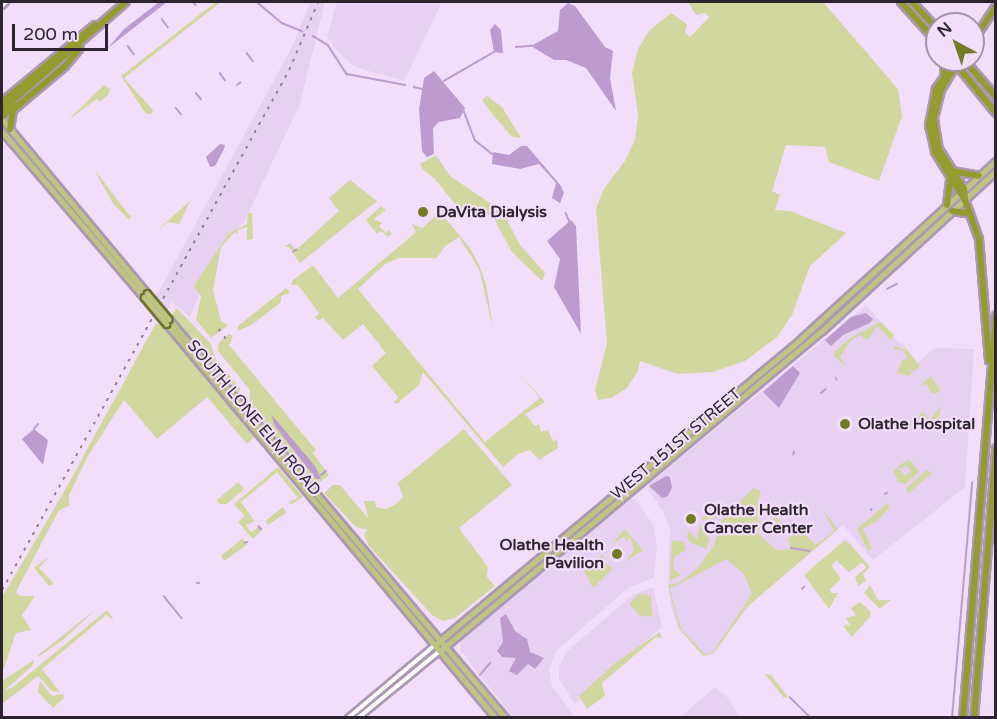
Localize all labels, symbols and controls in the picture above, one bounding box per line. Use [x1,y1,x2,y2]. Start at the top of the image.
scale bar [15,12,111,50]
north arrow [925,12,985,72]
text: N [933,18,956,42]
text: 200 m [23,23,78,45]
place label: DaVita Dialysis [436,202,547,222]
marker: DaVita Dialysis [414,203,432,221]
street label: SOUTH LONE ELM ROAD [183,336,325,500]
street label: WEST 151ST STREET [607,384,745,504]
place label: Olathe Hospital [858,414,975,434]
marker: Olathe Hospital [836,415,854,433]
place label: Olathe Health Cancer Center [704,500,812,538]
marker: Olathe Health Cancer Center [682,510,700,528]
place label: Olathe Health Pavilion [500,535,604,573]
marker: Olathe Health Pavilion [608,545,626,563]

